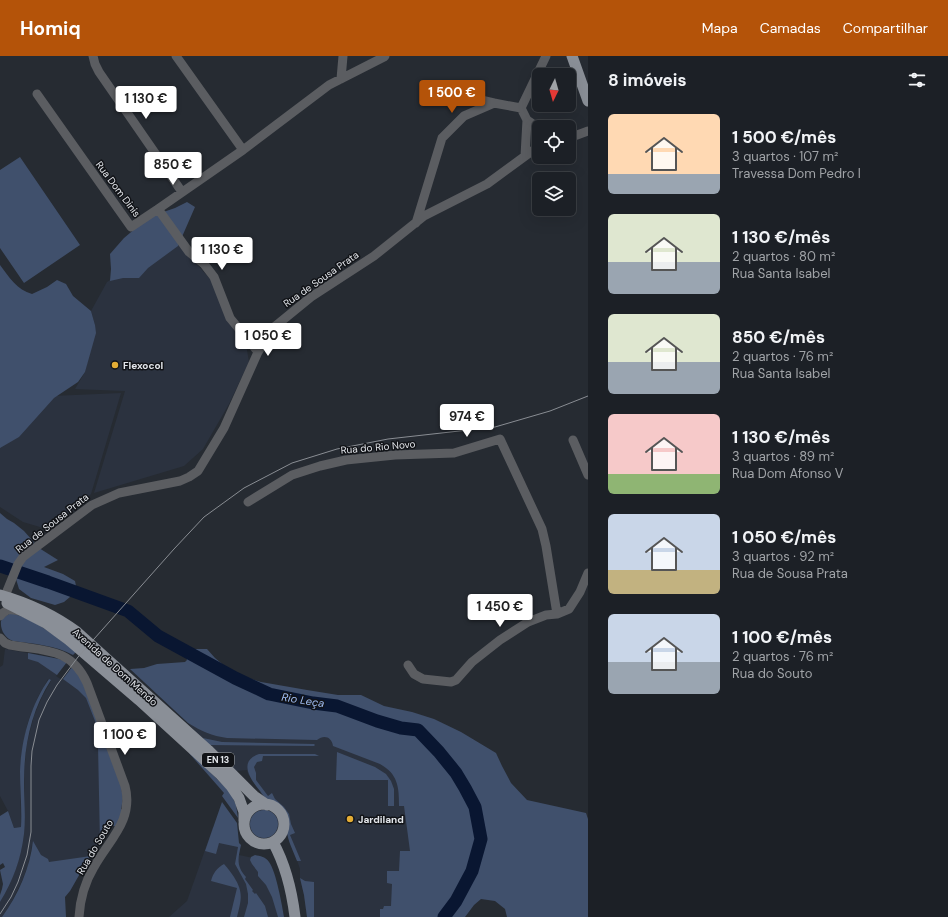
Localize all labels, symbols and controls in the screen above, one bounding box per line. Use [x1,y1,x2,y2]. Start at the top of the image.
text: Homiq [20,16,81,41]
text: Mapa [702,19,738,37]
text: Camadas [760,19,821,37]
text: Compartilhar [843,19,928,37]
north arrow [532,68,576,112]
map controls [532,68,576,216]
text: 8 imóveis [608,69,687,91]
icon: filters [906,69,928,91]
pin: 1 500 € [415,80,489,114]
text: 1 500 € [428,84,476,101]
pin: 1 130 € [109,86,183,120]
text: 1 130 € [125,90,167,107]
button: locate [532,120,576,164]
text: 1 500 €/mês [732,126,836,148]
icon: home [640,130,688,178]
text: 3 quartos · 107 m² [732,148,838,165]
pin: 850 € [145,152,201,186]
text: 850 € [154,156,192,173]
street label: Rua Dom Dinis [93,158,143,220]
text: Travessa Dom Pedro I [732,165,861,182]
button: layers [532,172,576,216]
text: 1 130 €/mês [732,226,830,248]
icon: home [640,230,688,278]
pin: 1 130 € [185,237,259,271]
text: 1 130 € [201,241,243,258]
street label: Rua de Sousa Prata [281,248,361,310]
text: 2 quartos · 80 m² [732,248,835,265]
text: Rua Santa Isabel [732,265,830,282]
pin: 1 050 € [231,323,305,357]
text: 850 €/mês [732,326,825,348]
text: 1 050 € [244,327,292,344]
icon: home [640,330,688,378]
text: 2 quartos · 76 m² [732,348,833,365]
place label: Flexocol [123,359,164,372]
marker: Flexocol [110,360,120,370]
text: Rua Santa Isabel [732,365,830,382]
pin: 974 € [439,404,495,438]
text: 974 € [449,408,485,425]
text: 1 130 €/mês [732,426,830,448]
icon: home [640,430,688,478]
street label: Rua do Rio Novo [340,437,416,457]
text: 3 quartos · 89 m² [732,448,834,465]
text: Rua Dom Afonso V [732,465,844,482]
street label: Rua de Sousa Prata [13,490,91,556]
text: 1 050 €/mês [732,526,836,548]
icon: home [640,530,688,578]
text: 3 quartos · 92 m² [732,548,834,565]
text: Rua de Sousa Prata [732,565,848,582]
pin: 1 450 € [463,594,537,628]
text: 1 450 € [477,598,523,615]
street label: Avenida de Dom Mendo [70,625,160,709]
text: 1 100 €/mês [732,626,832,648]
icon: home [640,630,688,678]
text: 2 quartos · 76 m² [732,648,833,665]
text: Rua do Souto [732,665,812,682]
water label: Rio Leça [281,690,325,710]
pin: 1 100 € [88,722,162,756]
text: 1 100 € [103,726,147,743]
road number: EN 13 [202,753,234,767]
place label: Jardiland [358,813,404,826]
marker: Jardiland [345,814,355,824]
street label: Rua do Souto [74,817,116,877]

